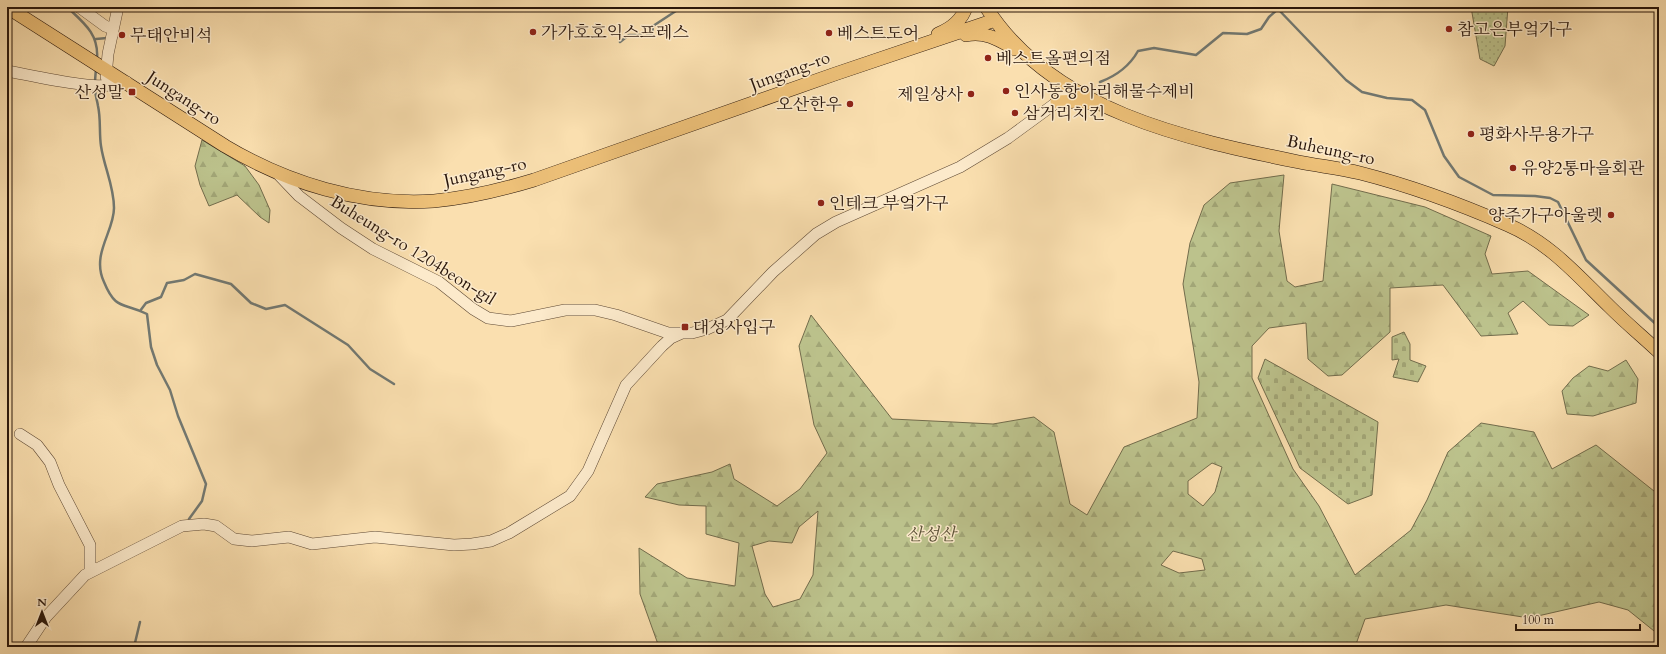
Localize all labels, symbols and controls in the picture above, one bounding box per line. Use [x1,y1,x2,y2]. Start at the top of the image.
place label: 참고은부엌가구 [1457,18,1573,41]
place label: 가가호호익스프레스 [541,21,689,44]
place label: 베스트도어 [837,22,919,45]
place label: 무태안비석 [130,24,212,47]
marker: 참고은부엌가구 [1444,24,1454,34]
marker: 가가호호익스프레스 [528,27,538,37]
marker: 베스트도어 [824,28,834,38]
marker: 무태안비석 [117,30,127,40]
street label: Jungang-ro [744,46,833,97]
place label: 베스트올편의점 [996,47,1111,70]
marker: 베스트올편의점 [983,53,993,63]
street label: Jungang-ro [140,64,225,130]
place label: 인사동항아리해물수제비 [1014,80,1195,103]
place label: 산성말 [75,81,125,104]
place label: 제일상사 [897,83,964,106]
marker: 인사동항아리해물수제비 [1001,86,1011,96]
marker: 산성말 [127,87,137,97]
marker: 제일상사 [966,89,976,99]
place label: 오산한우 [776,93,843,116]
marker: 오산한우 [845,99,855,109]
place label: 삼거리치킨 [1023,102,1105,125]
marker: 삼거리치킨 [1010,108,1020,118]
place label: 평화사무용가구 [1479,123,1595,146]
street label: Buheung-ro [1285,129,1377,171]
marker: 평화사무용가구 [1466,129,1476,139]
street label: Jungang-ro [439,152,528,193]
place label: 유양2통마을회관 [1521,157,1645,180]
marker: 유양2통마을회관 [1508,163,1518,173]
street label: Buheung-ro 1204beon-gil [326,190,501,311]
place label: 인테크 부엌가구 [829,192,949,215]
marker: 인테크 부엌가구 [816,198,826,208]
place label: 양주가구아울렛 [1488,204,1603,227]
marker: 양주가구아울렛 [1606,210,1616,220]
place label: 대성사입구 [693,316,776,339]
marker: 대성사입구 [680,322,690,332]
park label: 산성산 [906,523,958,546]
north arrow [22,592,62,632]
text: N [37,595,47,610]
scale bar [1516,606,1640,632]
text: 100 m [1522,612,1555,628]

